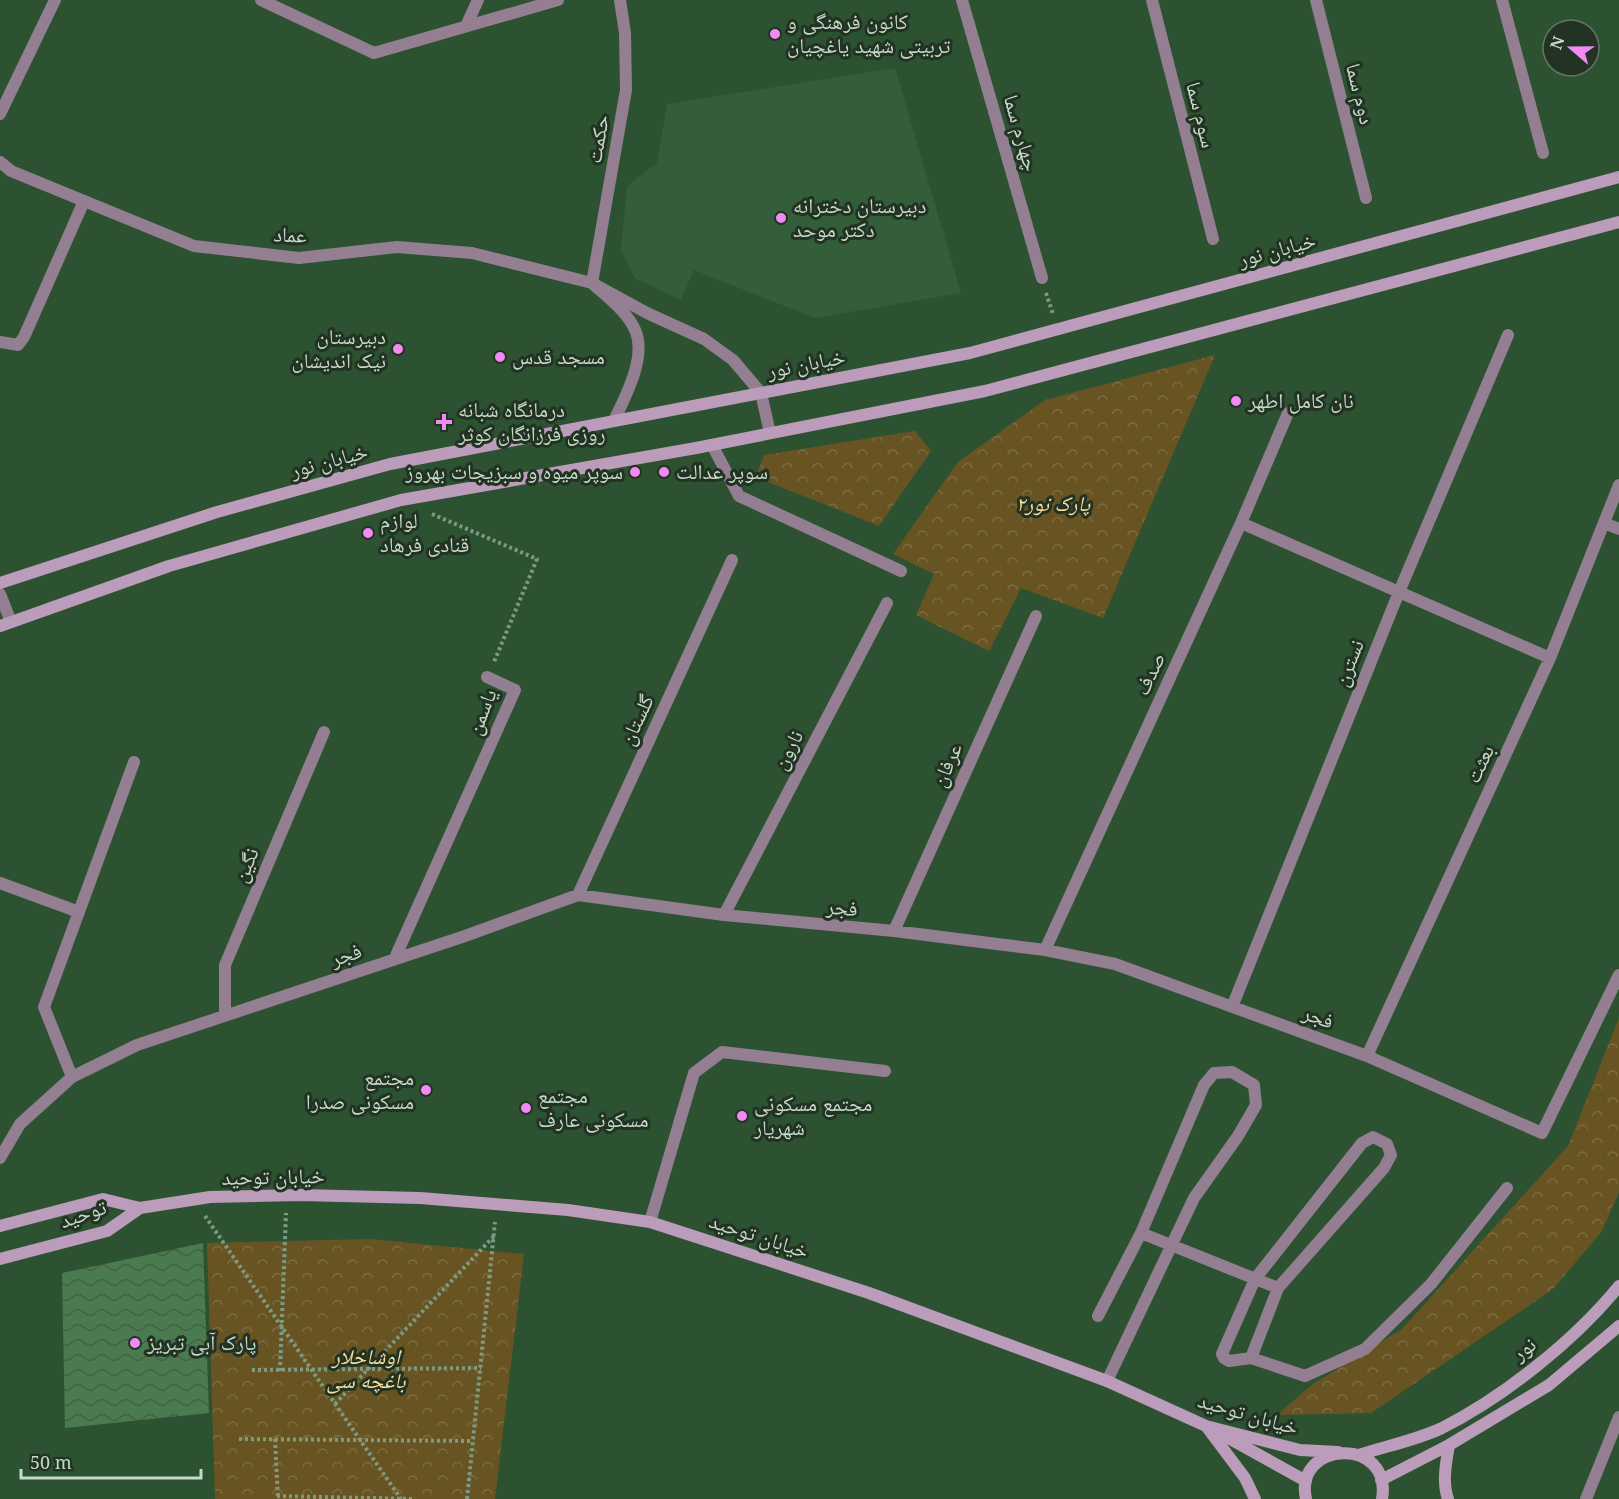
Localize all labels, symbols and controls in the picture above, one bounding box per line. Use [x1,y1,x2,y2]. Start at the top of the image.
place label: کانون فرهنگی و تربیتی شهید یاغچیان [787,7,951,59]
north arrow [1541,18,1601,78]
marker: کانون فرهنگی و تربیتی شهید یاغچیان [768,27,782,41]
text: N [1544,33,1570,53]
street label: دوم سما [1339,60,1382,127]
street label: سوم سما [1179,79,1224,151]
street label: چهارم سما [997,91,1046,174]
street label: حکمت [579,112,615,165]
place label: دبیرستان دخترانه دکتر موحد [793,191,926,243]
marker: دبیرستان دخترانه دکتر موحد [774,211,788,225]
street label: عماد [273,219,308,249]
street label: خیابان نور [1234,225,1318,273]
place label: دبیرستان نیک اندیشان [291,322,386,374]
marker: دبیرستان نیک اندیشان [391,342,405,356]
place label: مسجد قدس [512,342,605,370]
street label: خیابان نور [763,342,847,384]
marker: مسجد قدس [493,350,507,364]
place label: نان کامل اطهر [1247,386,1354,414]
marker: نان کامل اطهر [1229,394,1243,408]
place label: درمانگاه شبانه روزی فرزانگان کوثر [457,395,606,447]
marker: درمانگاه شبانه روزی فرزانگان کوثر [435,413,453,431]
street label: خیابان نور [286,436,370,484]
place label: سوپر میوه و سبزیجات بهروز [404,457,623,485]
place label: سوپر عدالت [676,457,768,485]
marker: سوپر میوه و سبزیجات بهروز [628,465,642,479]
marker: سوپر عدالت [657,465,671,479]
park label: پارک نور۲ [1016,489,1091,517]
place label: لوازم قنادی فرهاد [380,506,469,558]
marker: لوازم قنادی فرهاد [361,526,375,540]
street label: نسترن [1326,635,1370,690]
street label: صدف [1127,648,1171,700]
street label: یاسمن [460,685,503,739]
street label: گلستان [612,689,660,749]
street label: نارون [765,725,809,774]
street label: عرفان [924,738,968,791]
street label: بعثت [1458,740,1500,787]
street label: نگین [225,843,265,886]
street label: فجر [824,892,859,922]
street label: فجر [325,936,365,973]
street label: فجر [1298,997,1338,1035]
place label: مجتمع مسکونی صدرا [306,1063,414,1115]
place label: مجتمع مسکونی عارف [538,1081,648,1133]
marker: مجتمع مسکونی صدرا [419,1083,433,1097]
place label: مجتمع مسکونی شهریار [753,1089,872,1141]
marker: مجتمع مسکونی عارف [519,1101,533,1115]
marker: مجتمع مسکونی شهریار [735,1109,749,1123]
street label: خیابان توحید [221,1161,325,1191]
street label: توحید [55,1192,110,1234]
street label: خیابان توحید [706,1206,813,1264]
place label: پارک آبی تبریز [146,1328,256,1356]
street label: نور [1505,1330,1541,1367]
marker: پارک آبی تبریز [128,1336,142,1350]
park label: اوشاخلار باغچه سی [327,1342,406,1394]
street label: خیابان توحید [1195,1385,1302,1441]
scale bar [21,1442,201,1480]
text: 50 m [30,1450,72,1474]

